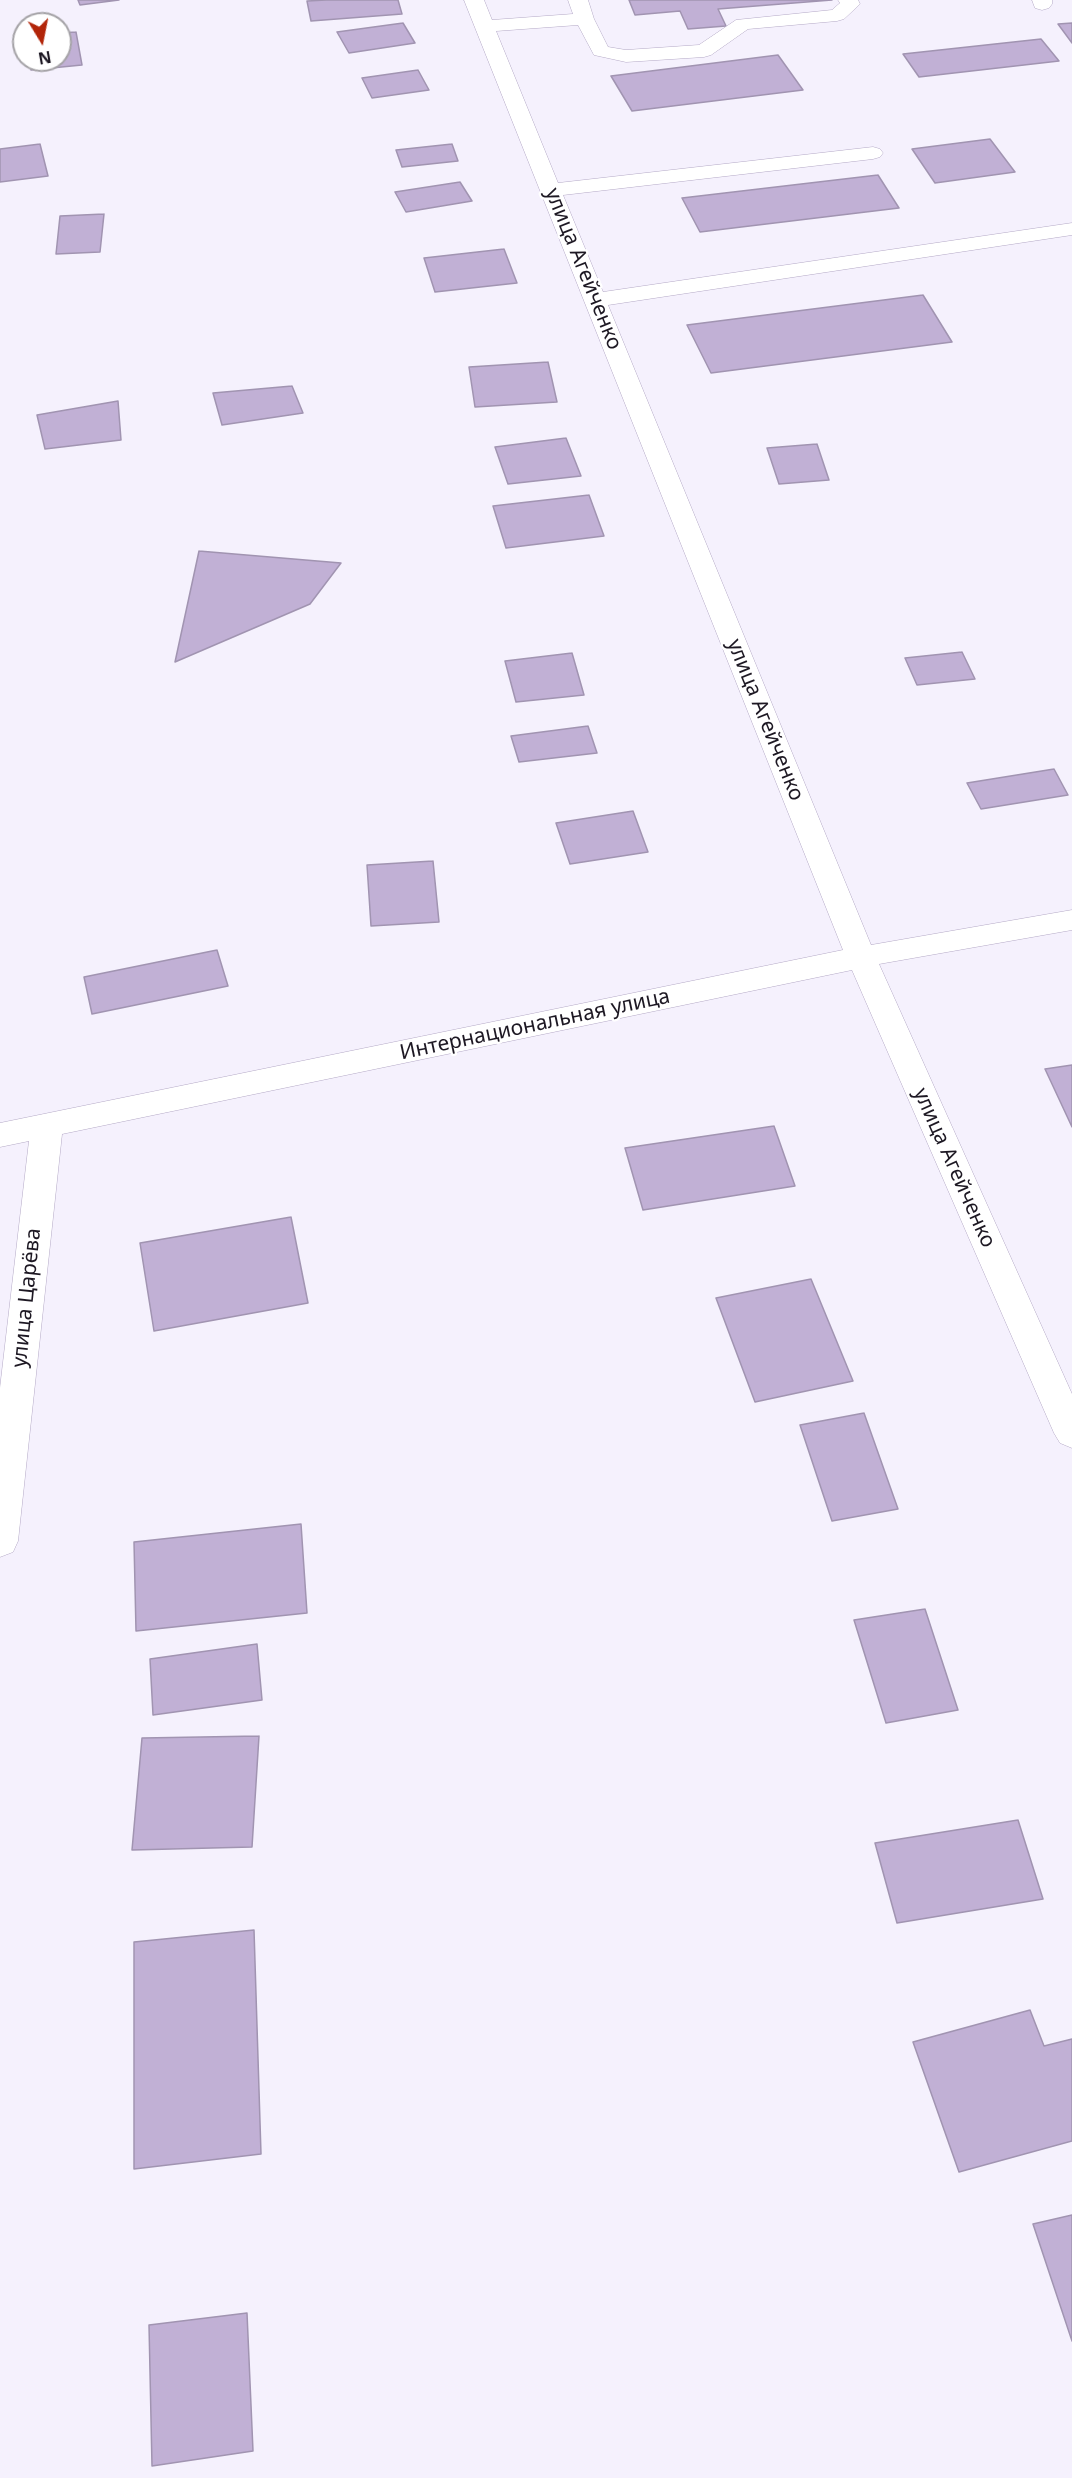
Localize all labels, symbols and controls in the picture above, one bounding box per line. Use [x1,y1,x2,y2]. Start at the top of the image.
north arrow [12,12,72,72]
text: N [36,46,53,70]
street label: улица Агейченко [539,185,627,353]
street label: улица Агейченко [721,636,809,804]
street label: Интернациональная улица [398,984,672,1066]
street label: улица Агейченко [908,1084,1000,1252]
street label: улица Царёва [7,1227,47,1369]

